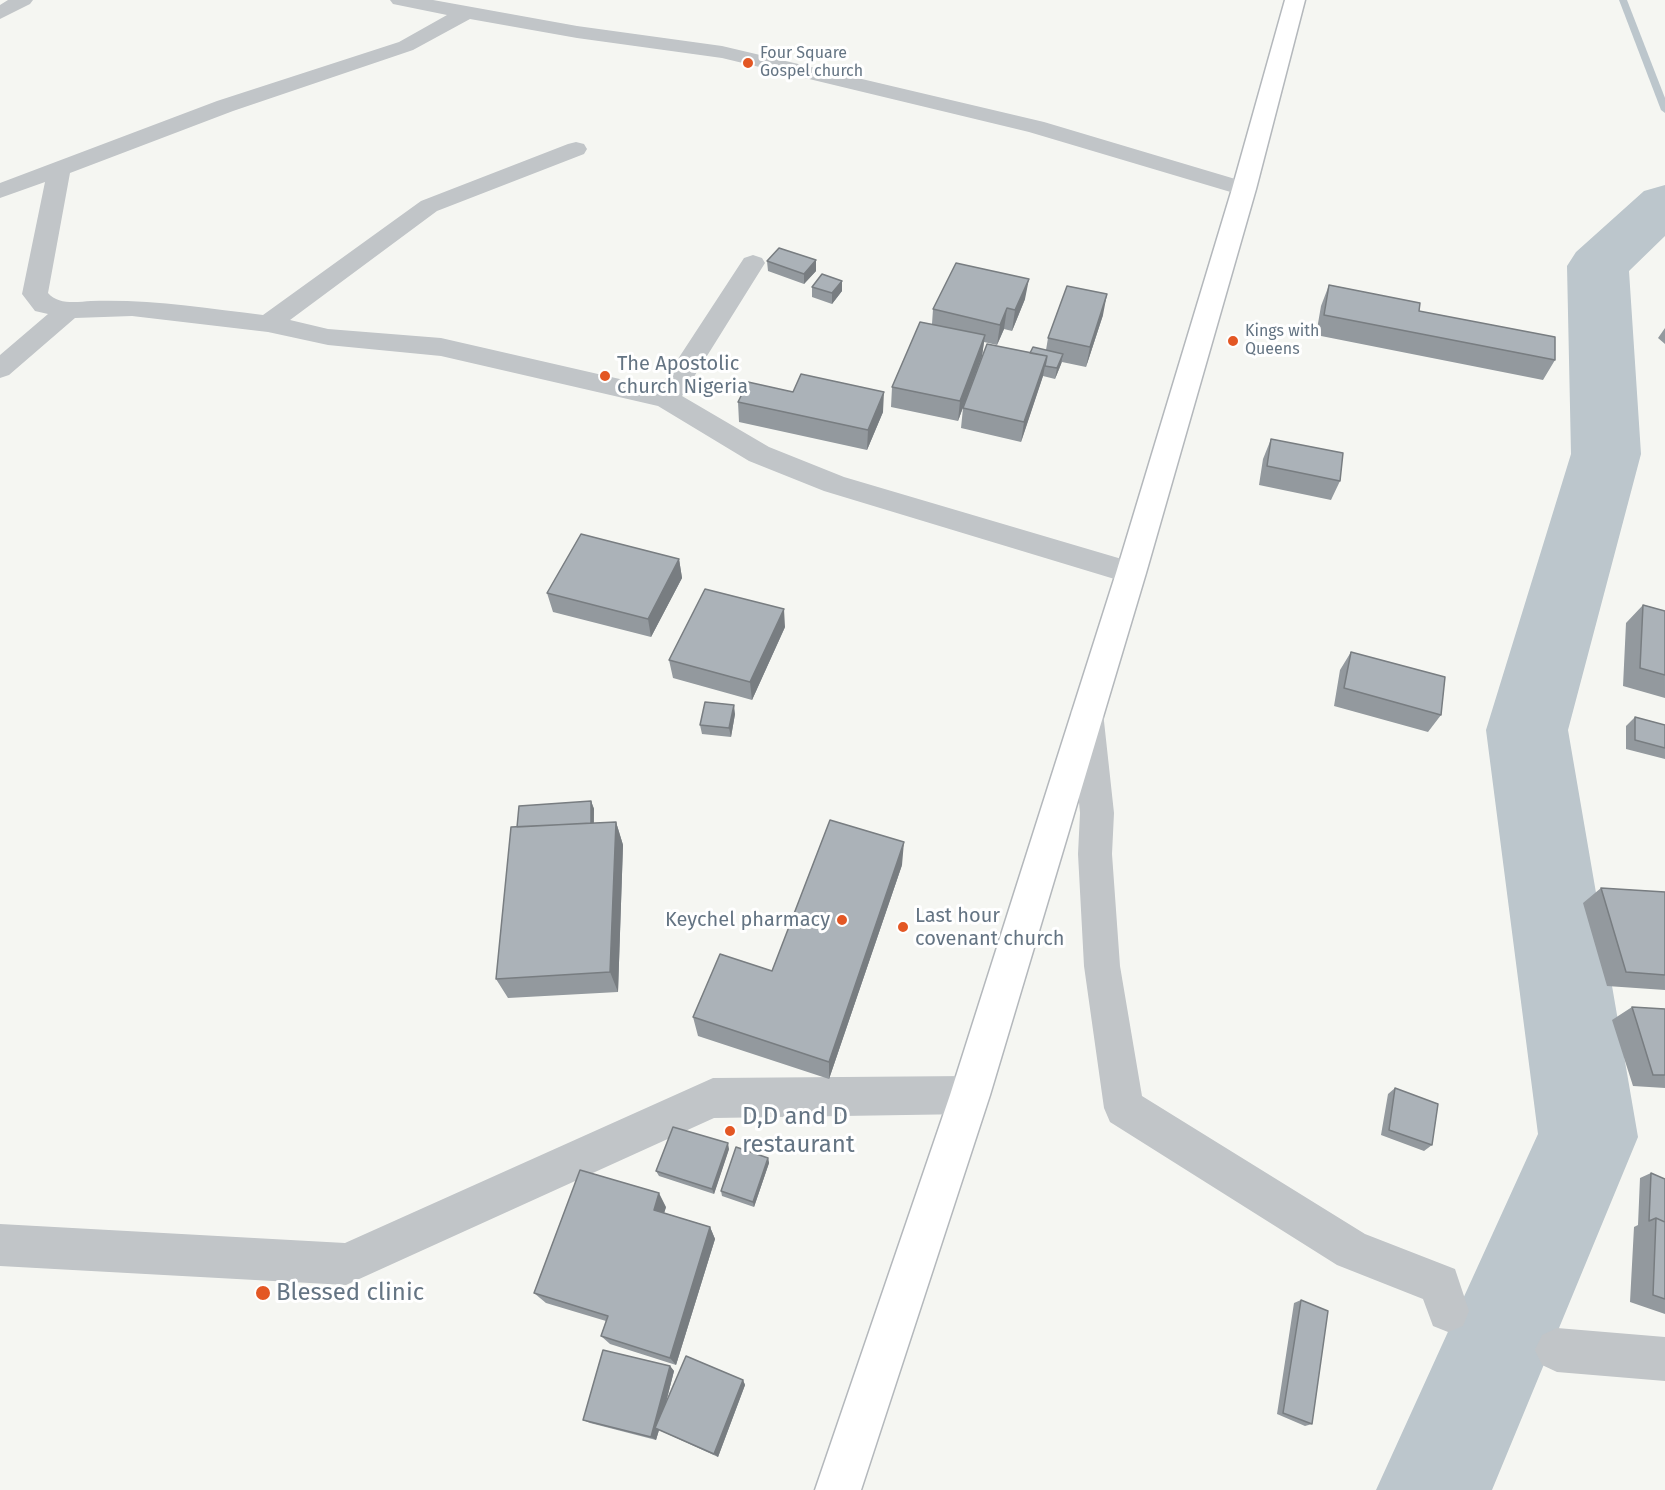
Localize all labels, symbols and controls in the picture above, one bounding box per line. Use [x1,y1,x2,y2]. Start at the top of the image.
place label: Four Square Gospel church [760,44,863,82]
marker: Four Square Gospel church [741,56,755,70]
place label: Kings with Queens [1245,322,1319,360]
marker: Kings with Queens [1226,334,1240,348]
place label: The Apostolic church Nigeria [617,352,748,399]
marker: The Apostolic church Nigeria [598,369,612,383]
place label: Last hour covenant church [915,904,1065,951]
place label: Keychel pharmacy [665,908,830,932]
marker: Keychel pharmacy [835,913,849,927]
marker: Last hour covenant church [896,920,910,934]
place label: D,D and D restaurant [742,1103,855,1159]
marker: D,D and D restaurant [723,1124,737,1138]
place label: Blessed clinic [276,1279,424,1307]
marker: Blessed clinic [254,1284,272,1302]

